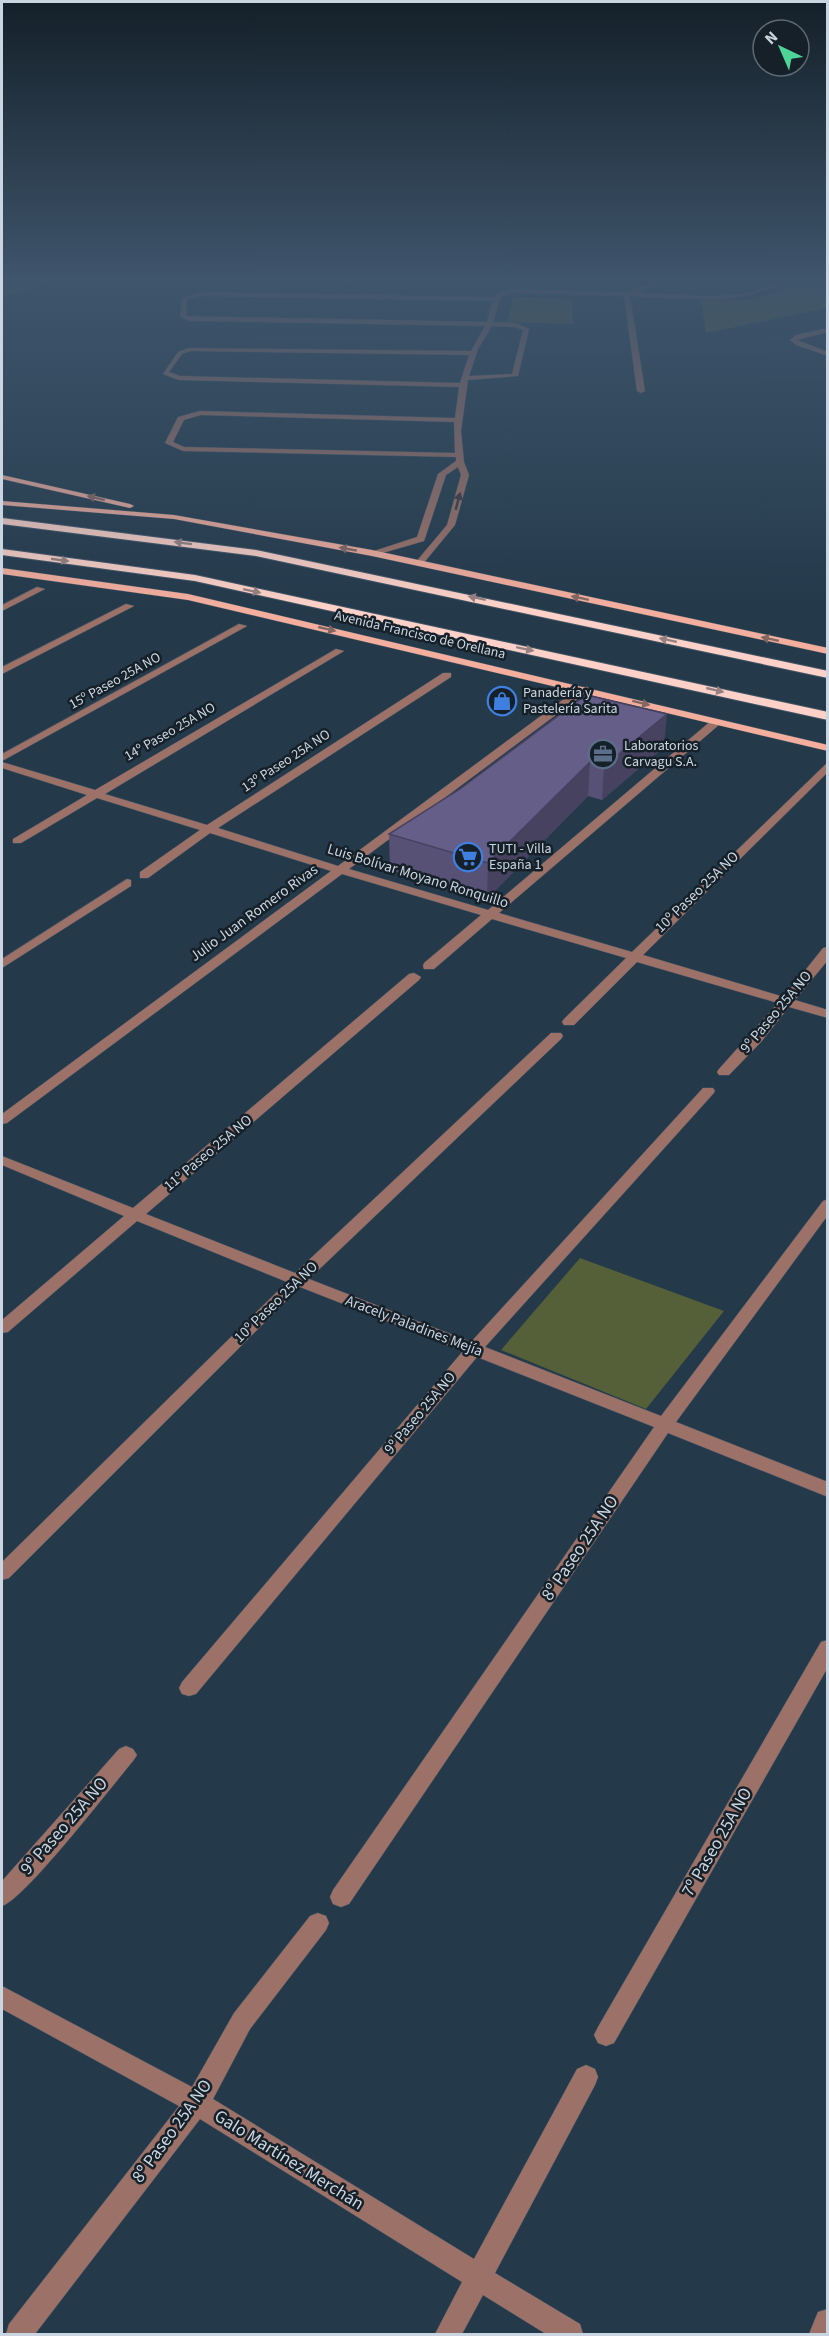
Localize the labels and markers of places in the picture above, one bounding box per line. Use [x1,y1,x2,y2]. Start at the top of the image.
place label: Panadería y Pastelería Sarita [523,683,617,719]
shop icon: Panadería y Pastelería Sarita [486,685,518,717]
place label: Laboratorios Carvagu S.A. [624,736,699,772]
office icon: Laboratorios Carvagu S.A. [587,738,619,770]
place label: TUTI - Villa España 1 [489,839,552,875]
supermarket icon: TUTI - Villa España 1 [452,841,484,873]

